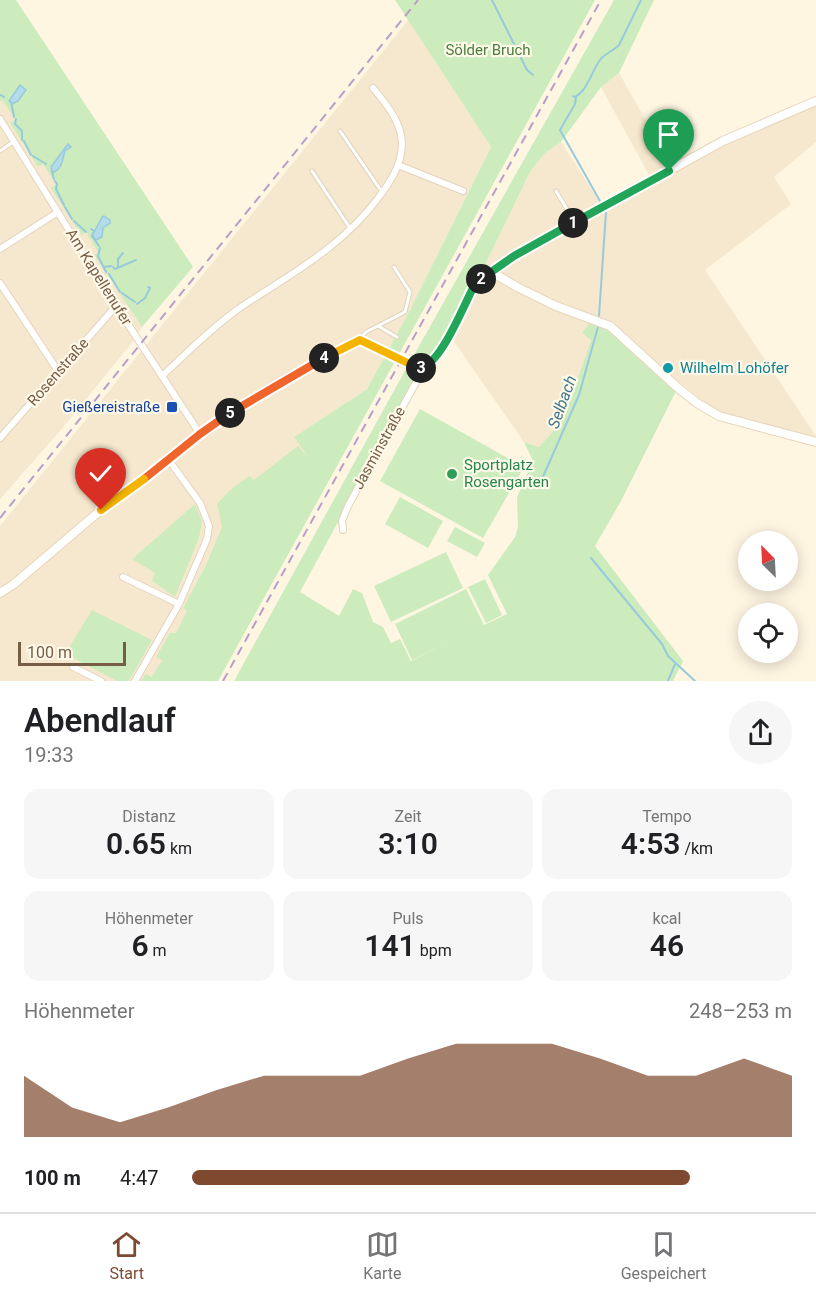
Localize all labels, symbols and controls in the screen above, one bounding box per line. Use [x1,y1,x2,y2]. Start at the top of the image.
park label: Sölder Bruch [445,41,531,59]
pin [643,109,694,171]
icon: arrive [652,118,685,151]
pin: 1 [558,208,588,238]
text: 1 [568,213,578,232]
street label: Am Kapellenufer [62,225,136,329]
pin: 2 [466,264,496,294]
text: 2 [476,269,486,288]
street label: Rosenstraße [24,334,92,410]
pin: 4 [309,343,339,373]
text: 4 [319,348,329,367]
pin: 3 [406,353,436,383]
text: 3 [416,358,426,377]
place label: Wilhelm Lohöfer [680,359,789,377]
marker: Wilhelm Lohöfer [661,361,675,375]
water label: Selbach [544,373,580,431]
place label: Gießereistraße [62,398,160,416]
pin: 5 [215,398,245,428]
marker: Gießereistraße [165,400,179,414]
text: 5 [225,403,235,422]
street label: Jasminstraße [349,403,409,492]
pin [75,448,126,510]
place label: Sportplatz Rosengarten [464,456,549,491]
icon: check [84,457,117,490]
marker: Sportplatz Rosengarten [445,467,459,481]
north arrow [738,531,798,591]
map controls [738,531,798,663]
button: locate [738,603,798,663]
scale bar [18,639,126,666]
text: 100 m [27,643,72,662]
text: Abendlauf [24,701,176,740]
button: share [729,701,792,764]
text: 19:33 [24,743,74,767]
text: Distanz [122,807,176,826]
text: Zeit [394,807,422,826]
text: Tempo [642,807,692,826]
text: 0.65 [106,826,166,861]
text: 3:10 [378,826,438,861]
text: 4:53 [621,826,680,861]
text: km [166,839,192,858]
text: /km [680,839,713,858]
text: Höhenmeter [105,909,193,928]
text: Puls [392,909,424,928]
text: kcal [653,909,681,928]
text: 6 [131,928,149,963]
text: 141 [364,928,416,963]
text: 46 [650,928,684,963]
text: m [149,941,167,960]
text: bpm [416,941,452,960]
text: Höhenmeter [24,999,134,1023]
text: 248–253 m [689,999,792,1023]
text: 100 m [24,1166,81,1190]
text: 4:47 [120,1166,159,1190]
tab: Start [110,1228,144,1283]
tab: Karte [363,1228,402,1283]
tab: Gespeichert [621,1228,706,1283]

